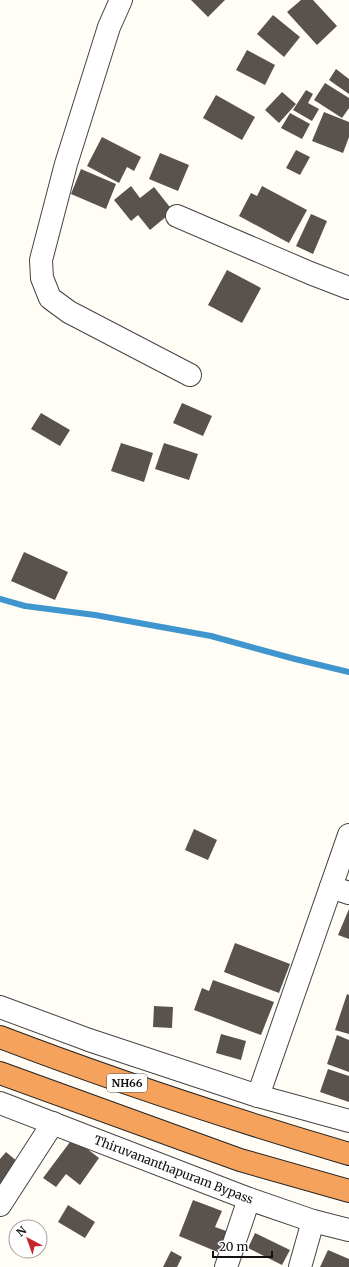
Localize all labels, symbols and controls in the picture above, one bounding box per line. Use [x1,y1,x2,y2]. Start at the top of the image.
road number: NH66 [107,1074,147,1092]
street label: Thiruvananthapuram Bypass [92,1132,255,1207]
north arrow [8,1219,48,1259]
text: N [14,1223,30,1240]
scale bar [213,1233,272,1259]
text: 20 m [219,1239,248,1254]

